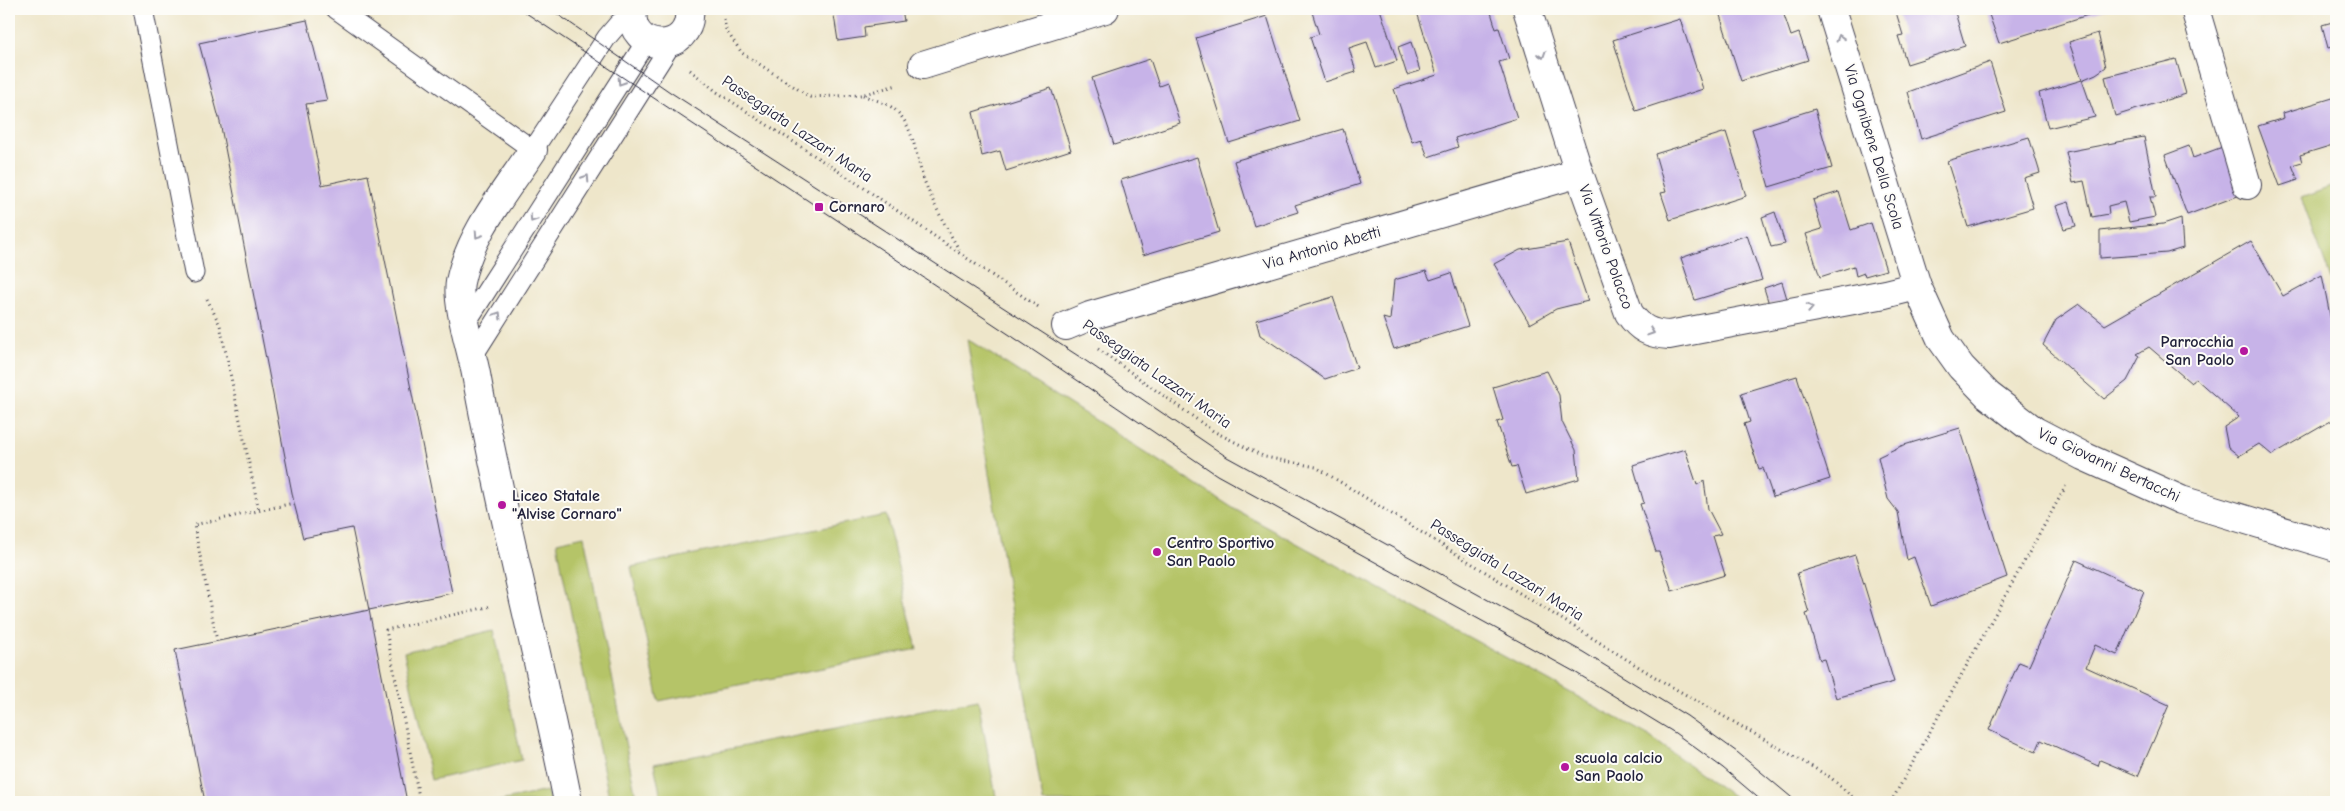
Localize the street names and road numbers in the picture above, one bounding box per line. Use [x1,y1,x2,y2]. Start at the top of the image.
street label: Via Ognibene Della Scola [1840,62,1908,232]
street label: Passeggiata Lazzari Maria [718,72,876,186]
street label: Via Vittorio Polacco [1575,182,1637,312]
street label: Via Antonio Abetti [1261,223,1383,273]
street label: Passeggiata Lazzari Maria [1079,316,1235,432]
street label: Via Giovanni Bertacchi [2035,424,2183,506]
street label: Passeggiata Lazzari Maria [1427,515,1587,625]

